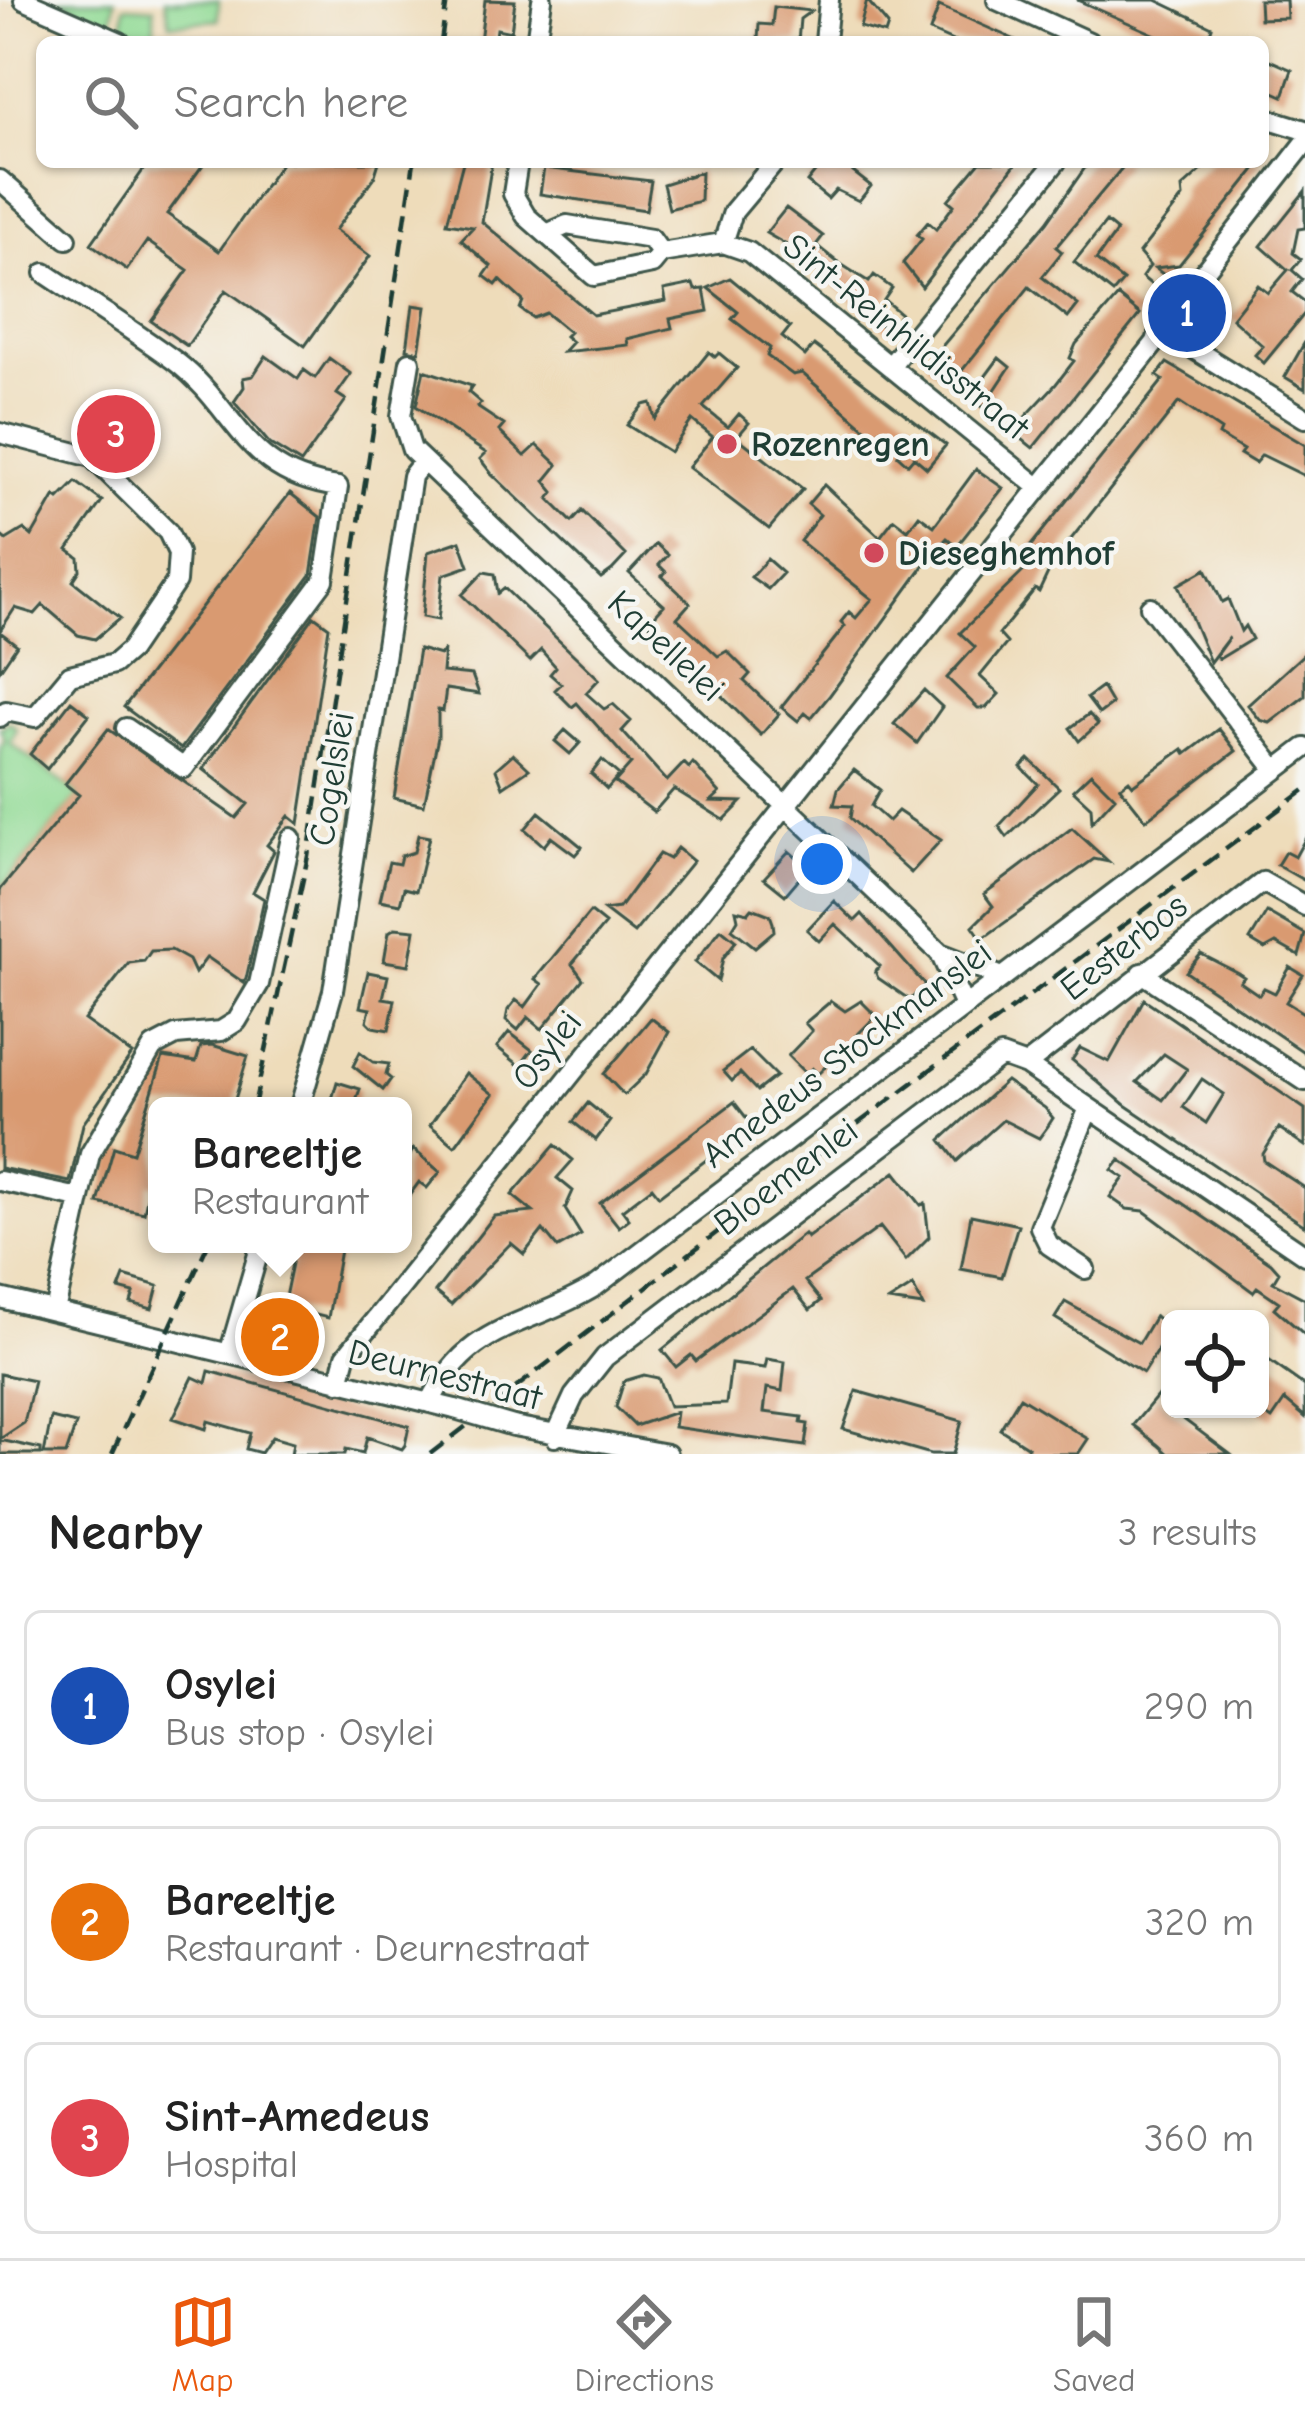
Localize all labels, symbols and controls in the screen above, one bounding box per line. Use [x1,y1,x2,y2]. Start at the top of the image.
search box [36,36,1269,168]
icon: search [78,69,144,135]
text: Search here [174,76,408,128]
street label: Sint-Reinhildisstraat [775,225,1038,450]
pin: 1 [1148,268,1226,358]
pin: 3 [77,389,155,479]
place label: Rozenregen [751,424,930,465]
marker: Rozenregen [714,431,740,457]
place label: Dieseghemhof [898,533,1115,574]
marker: Dieseghemhof [861,540,887,566]
street label: Kapellelei [599,582,733,710]
street label: Cogelslei [301,709,363,849]
your location [792,834,852,894]
street label: Eesterbos [1053,885,1195,1009]
street label: Amedeus Stockmanslei [694,932,1000,1176]
street label: Osylei [504,1003,590,1097]
popup [148,1097,412,1253]
street label: Bloemenlei [706,1110,866,1244]
text: Bareeltje [192,1127,362,1179]
text: Restaurant [192,1179,368,1224]
pin: 2 [241,1292,319,1382]
map controls [1161,1310,1269,1418]
button: locate [1161,1310,1269,1418]
street label: Deurnestraat [344,1331,547,1419]
text: Nearby [48,1503,202,1562]
text: 3 results [1118,1510,1257,1555]
text: Osylei [165,1658,277,1710]
text: 1 [82,1684,98,1729]
text: 290 m [1144,1684,1254,1729]
text: Bus stop · Osylei [165,1710,435,1755]
text: Bareeltje [165,1874,336,1926]
text: 2 [80,1900,100,1945]
text: 320 m [1145,1900,1254,1945]
text: Restaurant · Deurnestraat [165,1926,588,1971]
text: Sint-Amedeus [165,2090,429,2142]
text: 3 [80,2116,100,2161]
text: 360 m [1144,2116,1254,2161]
text: Hospital [165,2142,298,2187]
tab: Map [170,2289,236,2399]
tab: Directions [575,2289,714,2399]
tab: Saved [1053,2289,1135,2399]

